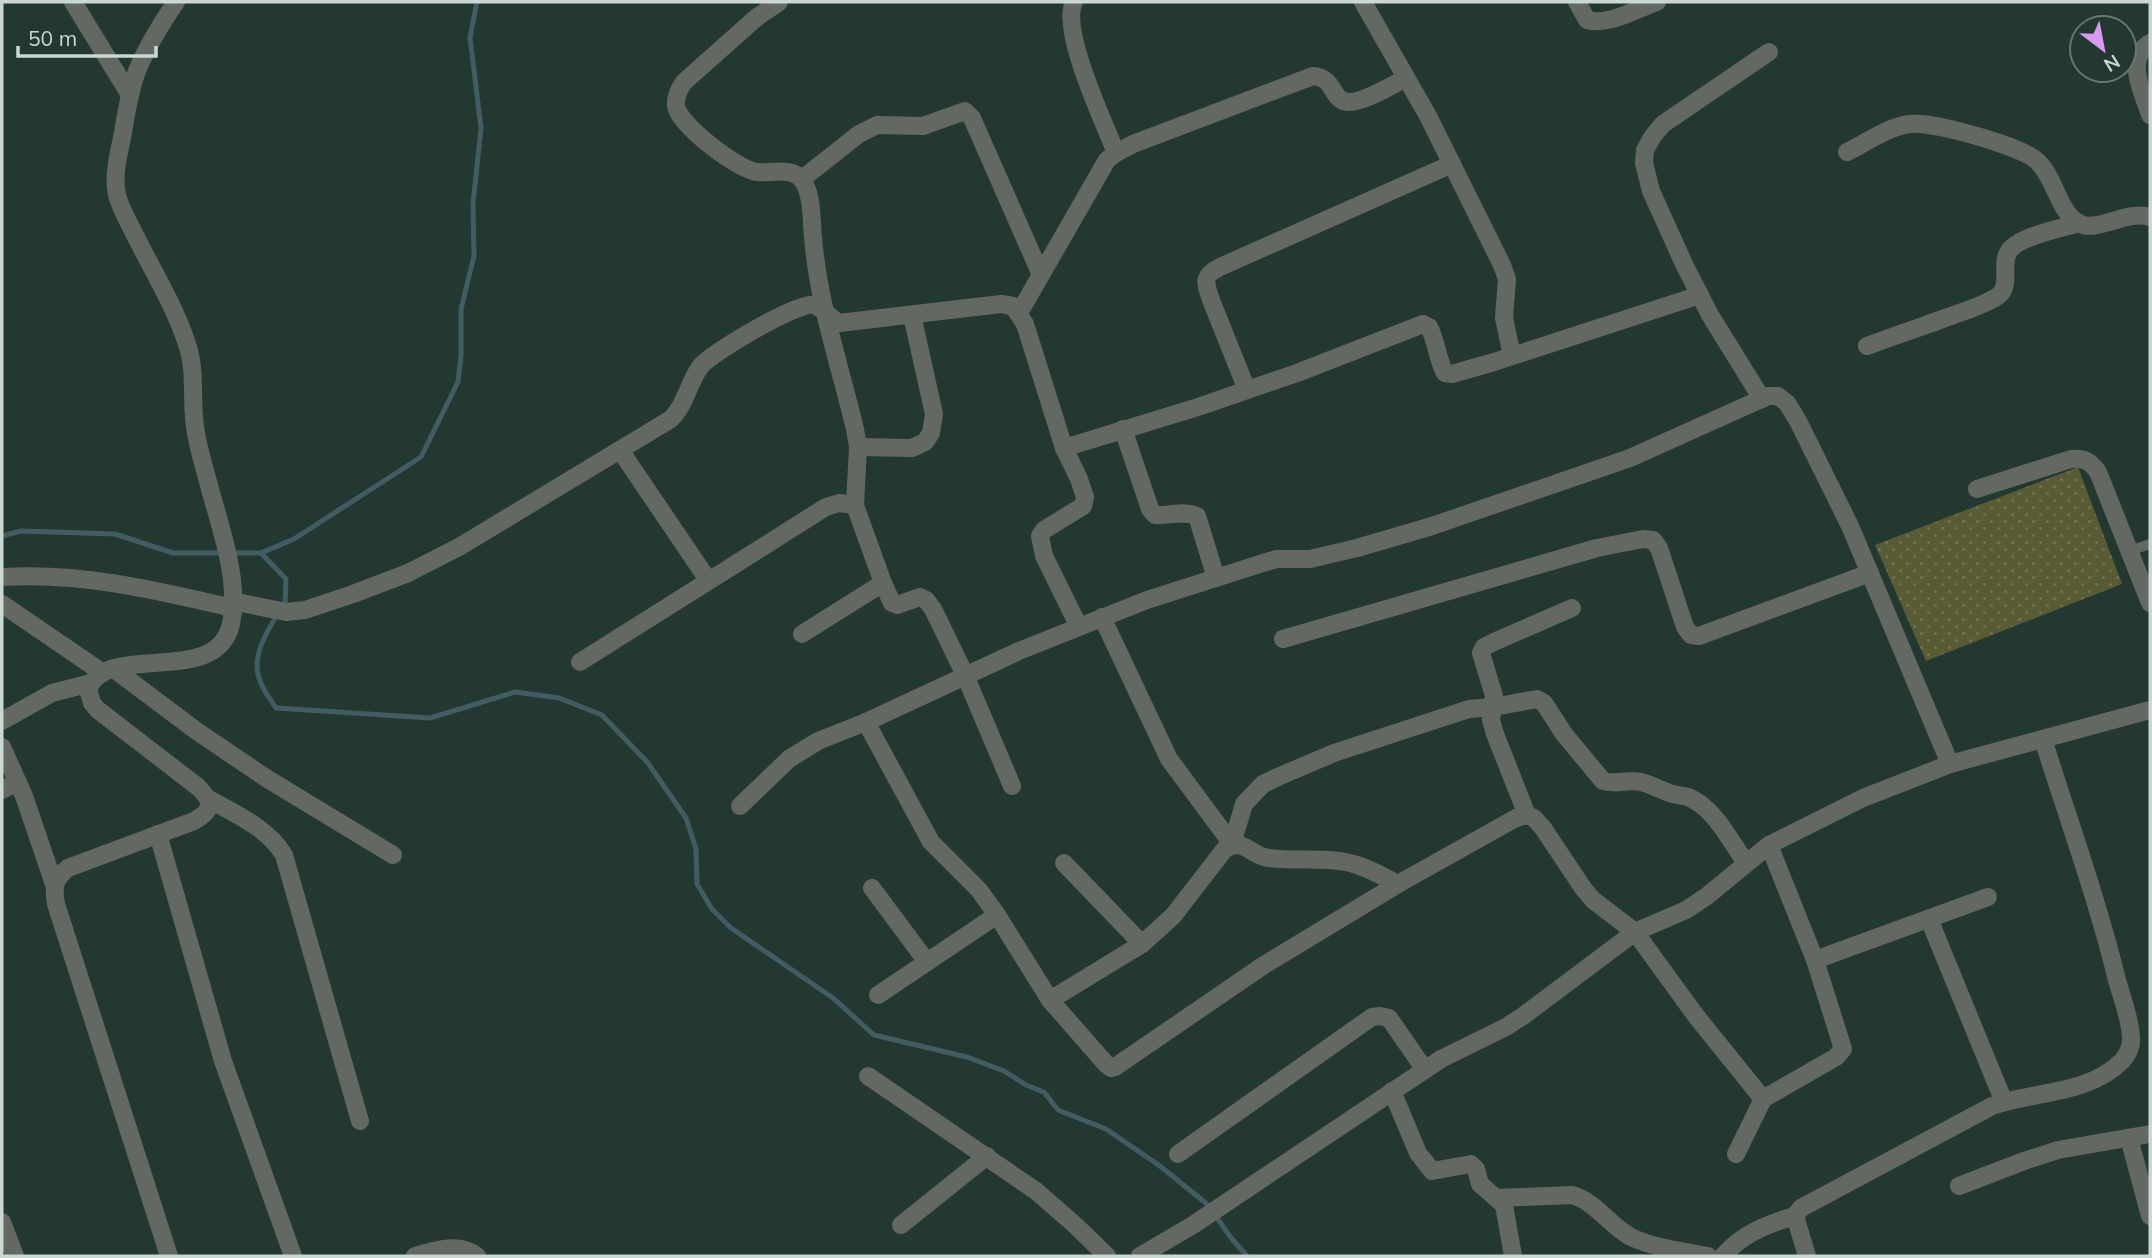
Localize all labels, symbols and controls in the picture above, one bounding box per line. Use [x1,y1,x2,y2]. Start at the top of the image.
scale bar [18,14,156,58]
north arrow [2068,14,2138,84]
text: 50 m [28,25,77,51]
text: N [2100,49,2124,77]

